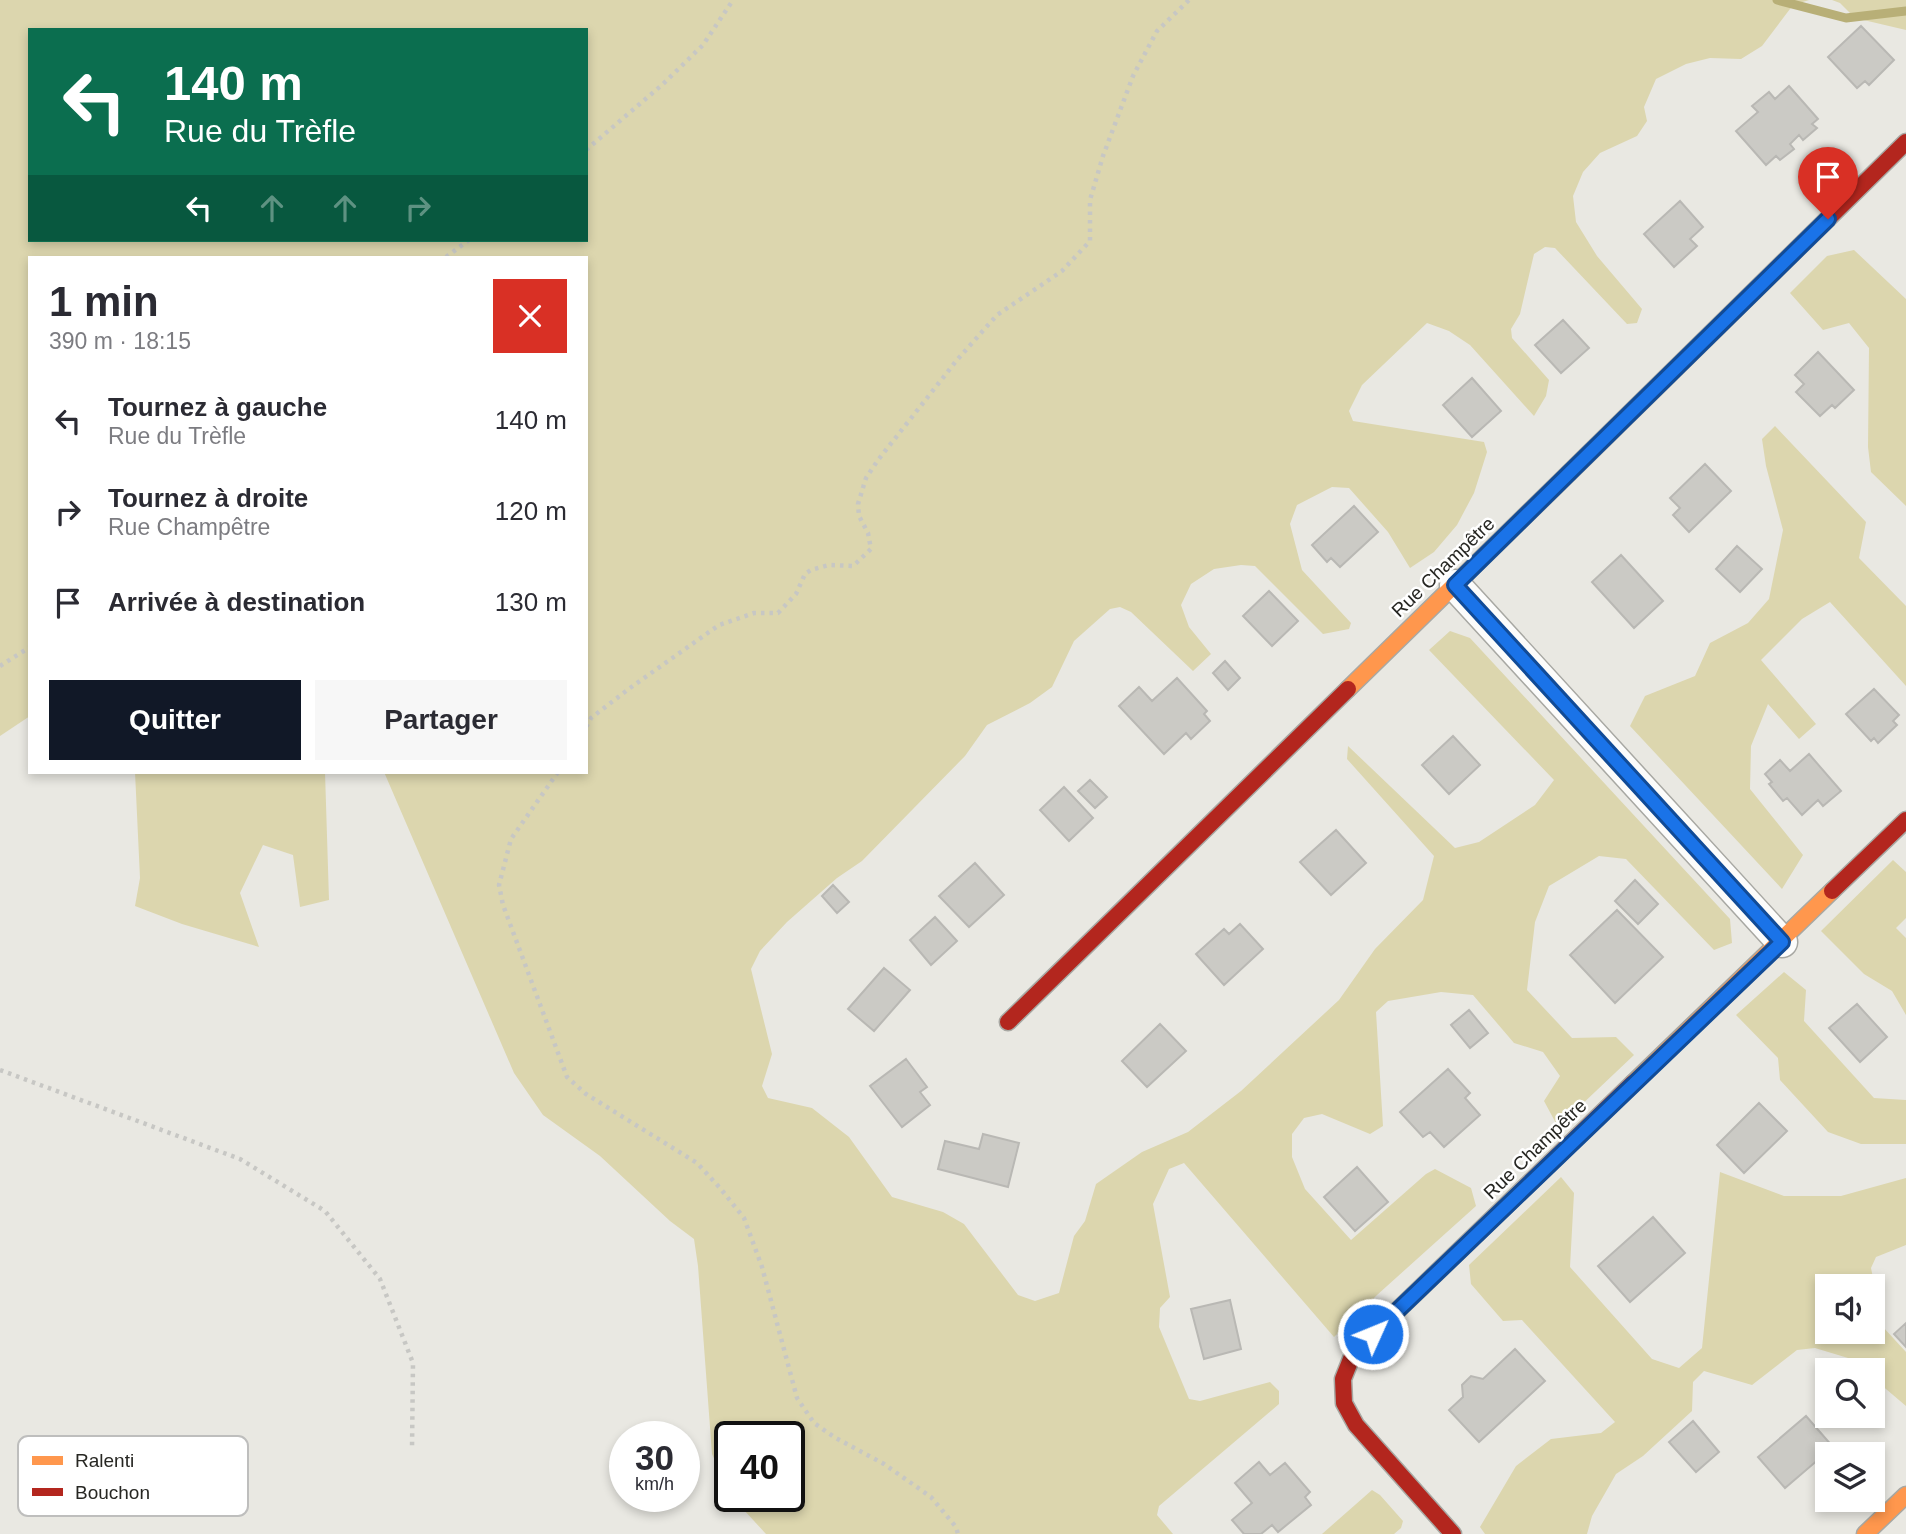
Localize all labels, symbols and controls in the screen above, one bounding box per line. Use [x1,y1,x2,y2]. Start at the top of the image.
icon: left [49,56,140,147]
text: 140 m [164,56,303,110]
text: Rue du Trèfle [164,113,356,149]
pin [1798,147,1858,219]
icon: arrive [1809,158,1847,196]
icon: left [180,189,218,227]
icon: ahead [253,189,291,227]
icon: ahead [326,189,364,227]
icon: right [399,189,437,227]
text: 1 min [49,278,159,325]
button: close [493,279,567,353]
text: 390 m · 18:15 [49,328,191,354]
text: Tournez à gauche [108,392,327,422]
icon: left [49,402,87,440]
text: 140 m [495,405,567,435]
text: Rue du Trèfle [108,423,246,449]
text: Tournez à droite [108,483,308,513]
icon: right [49,493,87,531]
text: 120 m [495,496,567,526]
street label: Rue Champêtre [1387,513,1499,621]
text: Rue Champêtre [108,514,270,540]
icon: arrive [49,584,87,622]
text: Arrivée à destination [108,587,365,617]
text: 130 m [495,587,567,617]
button: Quitter [49,680,301,760]
button: Partager [315,680,567,760]
street label: Rue Champêtre [1479,1095,1591,1203]
map controls [1815,1274,1885,1512]
button: sound [1815,1274,1885,1344]
position arrow [1336,1297,1410,1371]
button: search [1815,1358,1885,1428]
speed limit sign: 40 [714,1421,805,1512]
legend [18,1436,248,1516]
text: 30 [635,1438,674,1477]
button: layers [1815,1442,1885,1512]
text: Ralenti [75,1450,134,1471]
text: km/h [635,1474,674,1494]
text: Bouchon [75,1482,150,1503]

